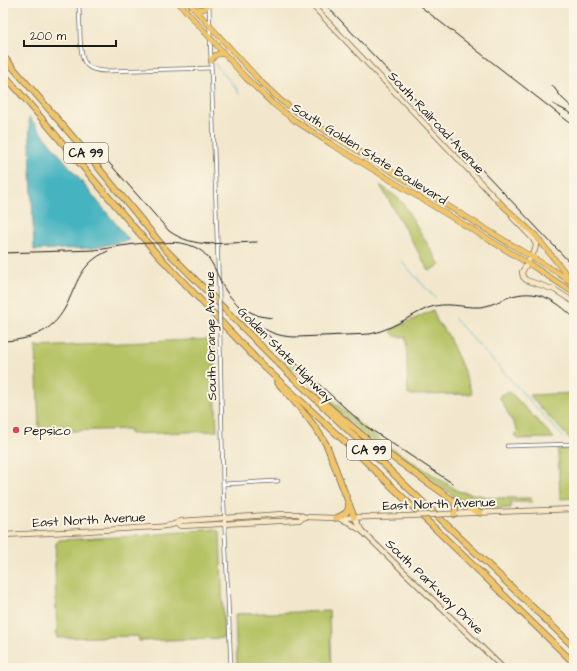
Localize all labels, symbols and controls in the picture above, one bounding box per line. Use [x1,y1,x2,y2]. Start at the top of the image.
scale bar [24,22,116,48]
text: 200 m [30,28,67,45]
street label: South Railroad Avenue [384,67,489,178]
street label: South Golden State Boulevard [288,99,451,209]
road number: CA 99 [64,143,108,163]
street label: South Orange Avenue [201,271,222,401]
street label: Golden State Highway [233,303,337,407]
place label: Pepsico [24,422,71,440]
marker: Pepsico [11,425,21,435]
road number: CA 99 [347,440,391,460]
street label: East North Avenue [382,493,496,515]
street label: East North Avenue [32,508,146,532]
street label: South Parkway Drive [381,535,487,639]

